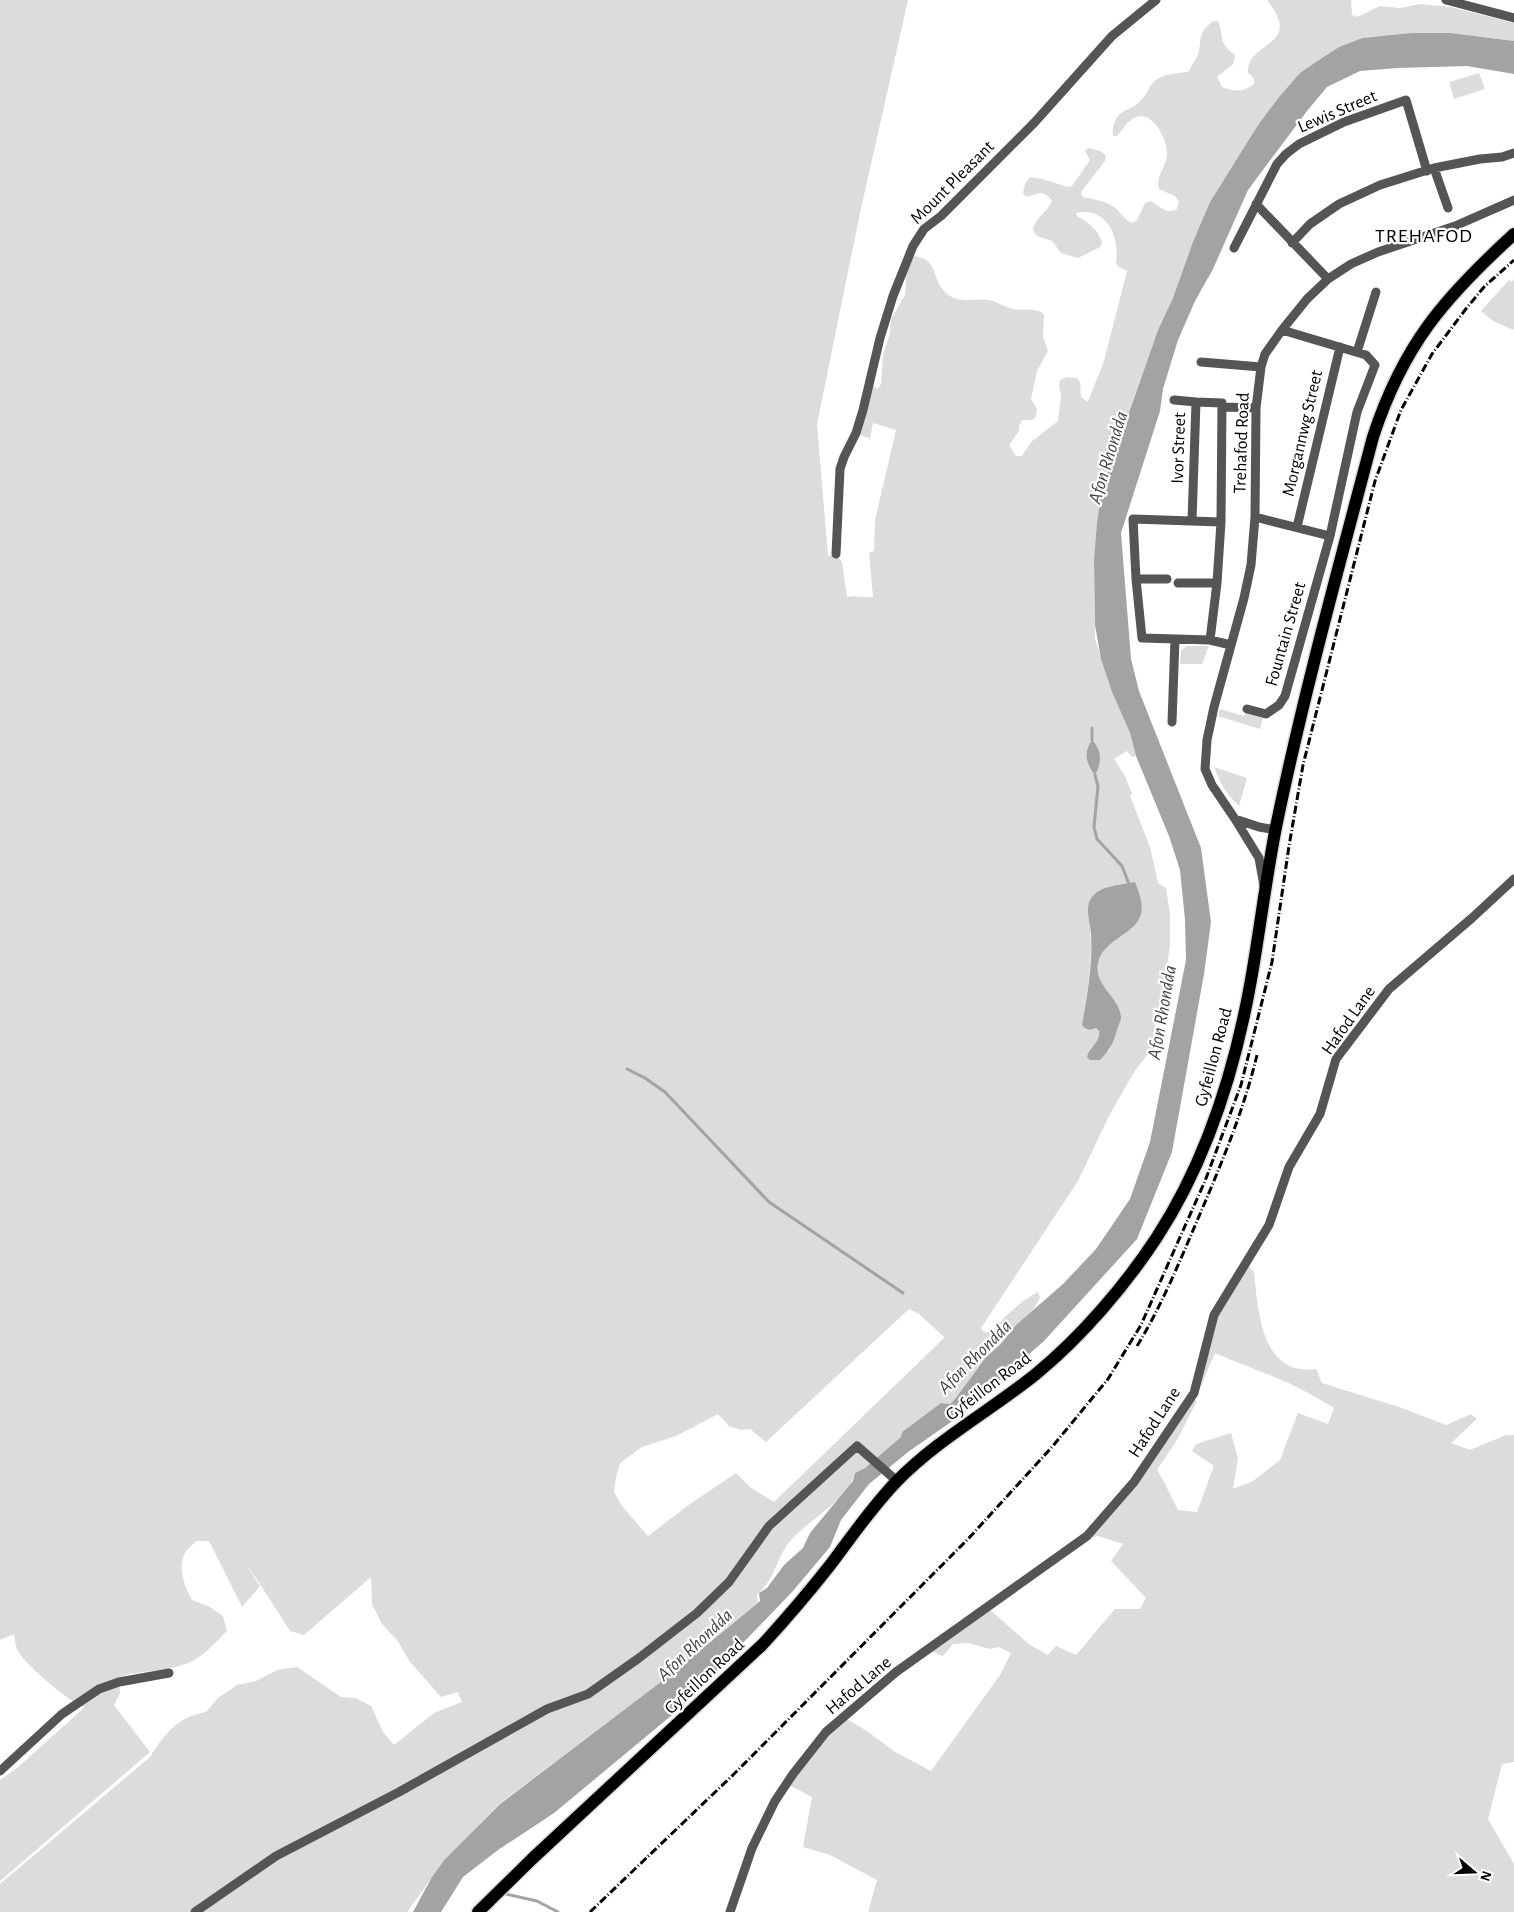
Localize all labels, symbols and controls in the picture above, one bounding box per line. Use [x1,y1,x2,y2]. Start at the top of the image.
street label: Lewis Street [1295,87,1380,137]
street label: Mount Pleasant [907,137,998,228]
district label: TREHAFOD [1375,226,1473,246]
street label: Morgannwg Street [1280,368,1326,498]
street label: Trehafod Road [1231,392,1253,494]
water label: Afon Rhondda [1085,409,1131,507]
street label: Ivor Street [1169,412,1189,484]
street label: Fountain Street [1263,580,1309,688]
water label: Afon Rhondda [1145,964,1180,1062]
street label: Hafod Lane [1319,983,1379,1058]
street label: Gyfeillon Road [1192,1006,1236,1109]
water label: Afon Rhondda [934,1317,1016,1398]
street label: Gyfeillon Road [943,1349,1035,1425]
street label: Hafod Lane [1126,1384,1184,1461]
water label: Afon Rhondda [653,1606,736,1685]
street label: Gyfeillon Road [661,1636,748,1718]
street label: Hafod Lane [822,1653,895,1718]
north arrow [1449,1847,1499,1897]
text: N [1477,1869,1494,1883]

